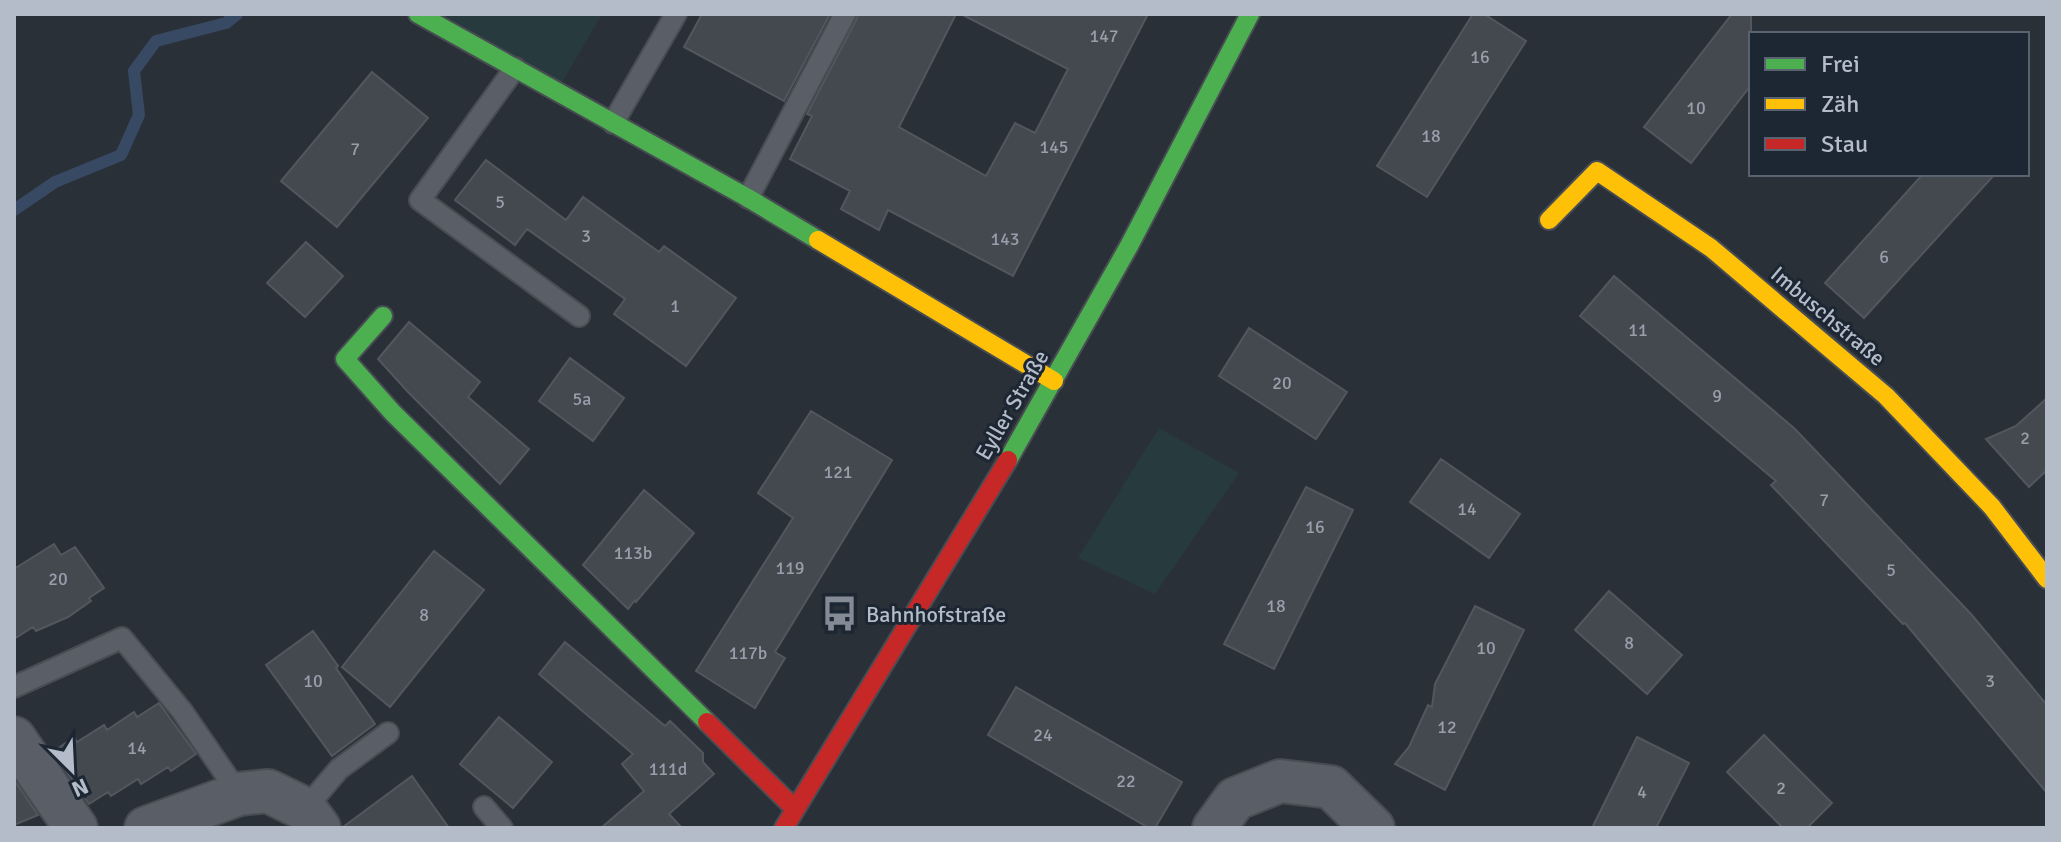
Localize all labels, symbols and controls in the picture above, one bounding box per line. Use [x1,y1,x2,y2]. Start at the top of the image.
house number: 147 [1089,25,1119,47]
legend [1749,32,2029,176]
house number: 16 [1470,46,1490,68]
text: Frei [1821,49,1860,79]
text: Zäh [1821,89,1859,119]
house number: 10 [1686,97,1706,119]
house number: 18 [1421,125,1441,147]
text: Stau [1821,129,1868,159]
house number: 145 [1039,136,1069,158]
house number: 7 [350,138,360,160]
house number: 5 [495,191,505,213]
house number: 3 [581,225,591,247]
house number: 143 [990,228,1020,250]
house number: 6 [1879,246,1889,268]
street label: Imbuschstraße [1765,260,1891,372]
house number: 1 [670,295,680,317]
house number: 11 [1628,319,1648,341]
street label: Eyller Straße [970,345,1054,465]
house number: 20 [1272,372,1292,394]
house number: 9 [1712,385,1722,407]
house number: 5a [573,388,591,410]
house number: 2 [2020,427,2030,449]
house number: 121 [823,461,853,483]
house number: 7 [1819,489,1829,511]
house number: 14 [1457,498,1477,520]
house number: 16 [1305,516,1325,538]
house number: 113b [614,542,652,564]
house number: 119 [775,557,805,579]
house number: 5 [1886,559,1896,581]
house number: 20 [48,568,68,590]
bus stop icon: Bahnhofstraße [821,595,859,633]
house number: 18 [1266,595,1286,617]
place label: Bahnhofstraße [866,601,1006,628]
house number: 8 [419,604,429,626]
house number: 8 [1624,632,1634,654]
house number: 10 [1476,637,1496,659]
house number: 117b [729,642,767,664]
house number: 10 [303,670,323,692]
house number: 3 [1985,670,1995,692]
house number: 12 [1437,716,1457,738]
house number: 24 [1033,724,1053,746]
north arrow [32,730,112,810]
house number: 14 [127,737,147,759]
house number: 111d [649,758,687,780]
house number: 22 [1116,770,1136,792]
text: N [67,772,92,803]
house number: 2 [1776,777,1786,799]
house number: 4 [1637,781,1647,803]

